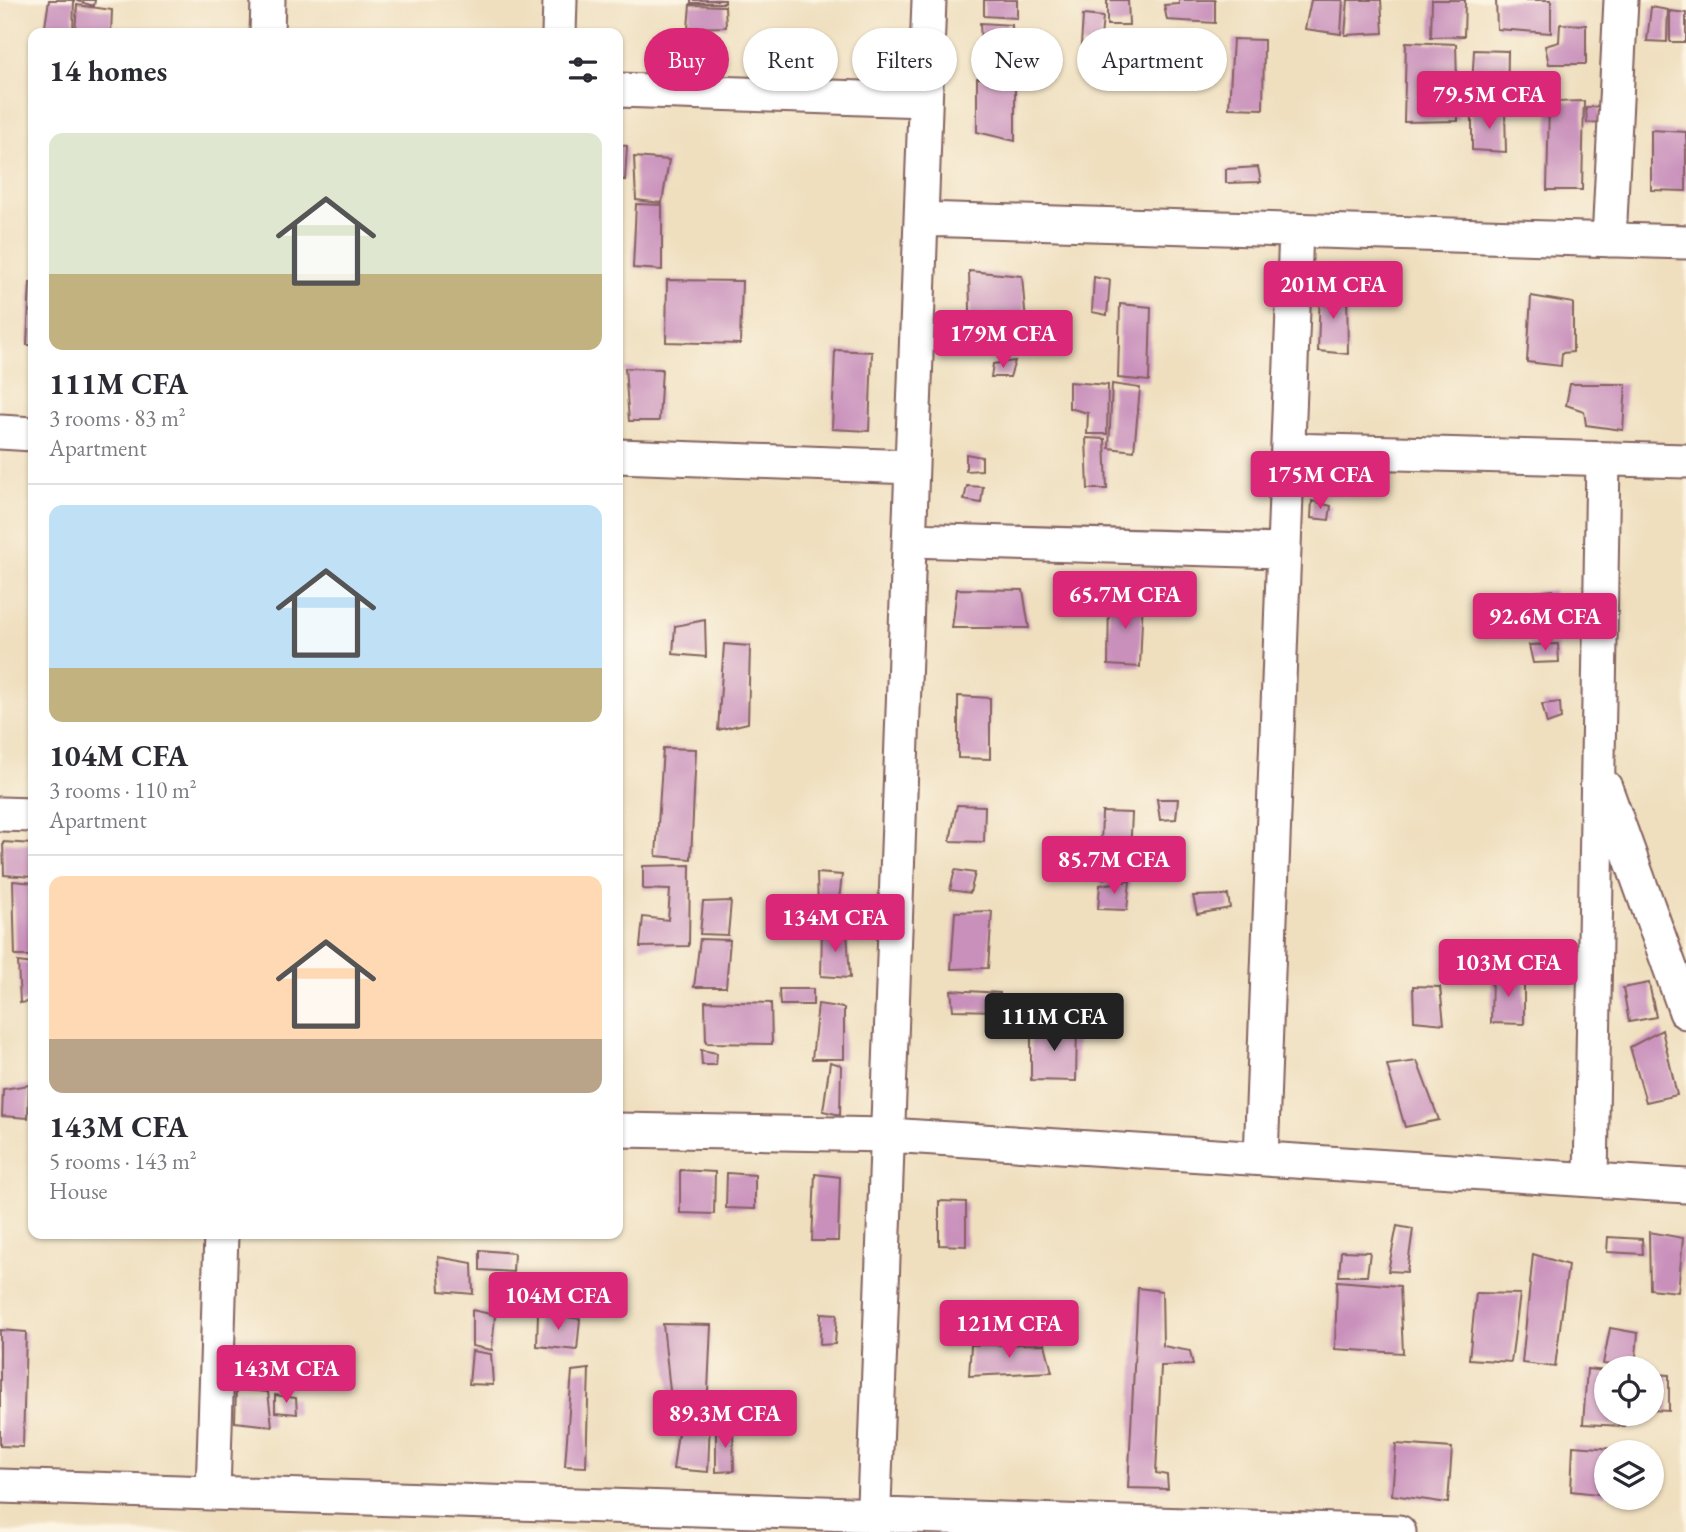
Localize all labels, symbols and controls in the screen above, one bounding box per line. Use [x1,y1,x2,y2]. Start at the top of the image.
chip: Buy [644,28,729,91]
chip: Rent [743,28,838,91]
chip: Filters [852,28,957,91]
chip: New [971,28,1063,91]
chip: Apartment [1077,28,1227,91]
text: 14 homes [49,51,167,90]
icon: filters [564,51,602,89]
pin: 79.5M CFA [1409,72,1569,131]
text: 79.5M CFA [1433,79,1545,109]
icon: home [263,178,389,304]
pin: 201M CFA [1261,262,1405,321]
text: 201M CFA [1280,269,1386,299]
pin: 179M CFA [931,310,1075,370]
text: 179M CFA [950,318,1056,348]
text: 111M CFA [49,364,188,403]
text: 3 rooms · 83 m² [49,403,186,433]
text: Apartment [49,433,147,463]
pin: 175M CFA [1248,452,1392,511]
text: 175M CFA [1267,459,1373,489]
icon: home [263,550,389,676]
pin: 65.7M CFA [1045,572,1205,631]
text: 65.7M CFA [1069,579,1181,609]
pin: 92.6M CFA [1465,594,1625,653]
text: 92.6M CFA [1489,601,1601,631]
text: 104M CFA [49,736,188,775]
text: 3 rooms · 110 m² [49,775,197,805]
text: Apartment [49,805,147,835]
pin: 85.7M CFA [1034,836,1194,896]
text: 85.7M CFA [1058,844,1170,874]
pin: 134M CFA [763,894,907,954]
text: 134M CFA [782,902,888,932]
icon: home [263,921,389,1047]
pin: 103M CFA [1436,940,1580,999]
text: 103M CFA [1455,947,1561,977]
pin: 111M CFA [982,993,1126,1053]
text: 111M CFA [1001,1001,1107,1031]
text: 143M CFA [49,1107,188,1146]
text: 5 rooms · 143 m² [49,1146,197,1176]
text: House [49,1176,108,1206]
pin: 104M CFA [486,1272,630,1332]
text: 104M CFA [505,1280,611,1310]
pin: 121M CFA [937,1300,1081,1360]
text: 121M CFA [956,1308,1062,1338]
pin: 143M CFA [214,1346,358,1405]
text: 143M CFA [233,1353,339,1383]
map controls [1594,1356,1664,1510]
button: locate [1594,1356,1664,1426]
pin: 89.3M CFA [645,1390,805,1450]
text: 89.3M CFA [669,1398,781,1428]
button: layers [1594,1440,1664,1510]

